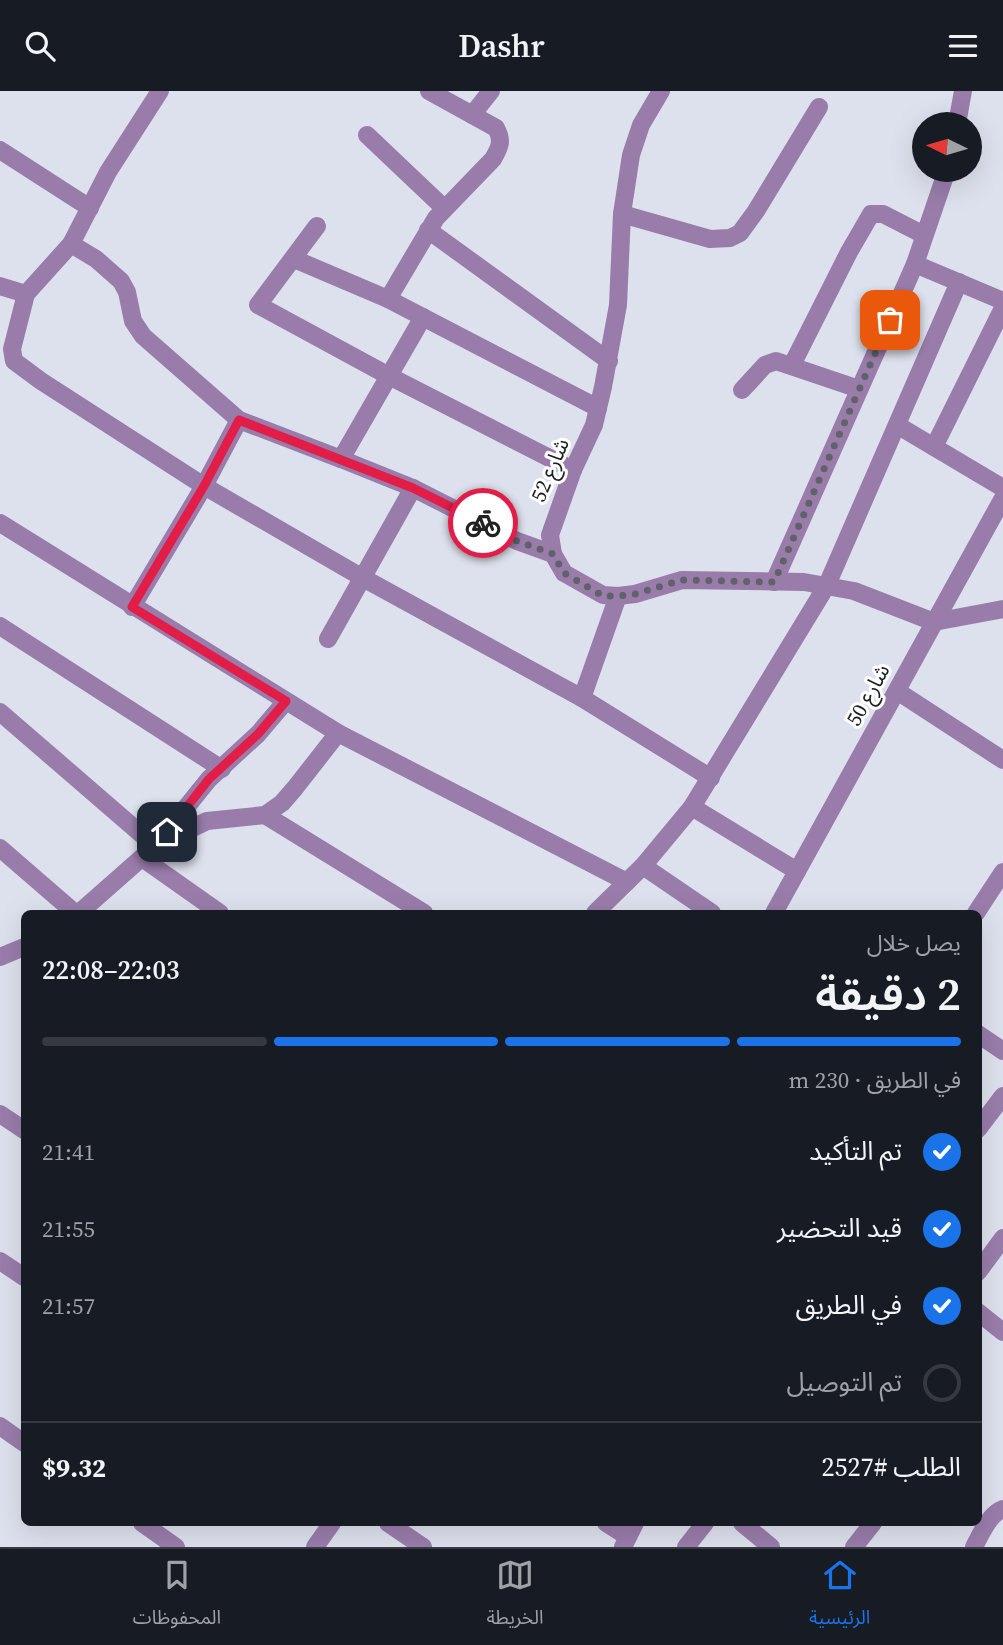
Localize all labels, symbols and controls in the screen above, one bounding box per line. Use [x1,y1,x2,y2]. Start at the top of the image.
text: Dashr [458,24,545,68]
icon: search [21,27,59,65]
icon: menu [944,27,982,65]
north arrow [912,112,982,182]
map controls [912,112,982,182]
pin [860,290,920,350]
icon: bag [871,301,909,339]
street label: شارع 52 [523,433,577,507]
courier [448,488,518,558]
icon: bike [464,504,502,542]
street label: شارع 50 [839,659,897,731]
pin [137,802,197,862]
icon: home [148,813,186,851]
text: يصل خلال [867,927,961,959]
text: 22:03–22:08 [42,952,179,988]
text: 2 دقيقة [815,962,961,1025]
text: في الطريق · 230 m [789,1064,961,1096]
text: تم التأكيد [809,1133,902,1169]
icon: check [923,1133,961,1171]
text: 21:41 [42,1136,95,1168]
text: قيد التحضير [777,1210,902,1246]
icon: check [923,1210,961,1248]
text: 21:55 [42,1213,95,1245]
text: في الطريق [795,1287,902,1323]
icon: check [923,1287,961,1325]
text: 21:57 [42,1290,95,1322]
text: تم التوصيل [786,1364,902,1400]
text: الطلب #2527 [822,1449,961,1485]
text: $9.32 [42,1450,106,1486]
tab: المحفوظات [133,1556,221,1638]
tab: الخريطة [487,1556,544,1638]
tab: الرئيسية [809,1556,870,1638]

